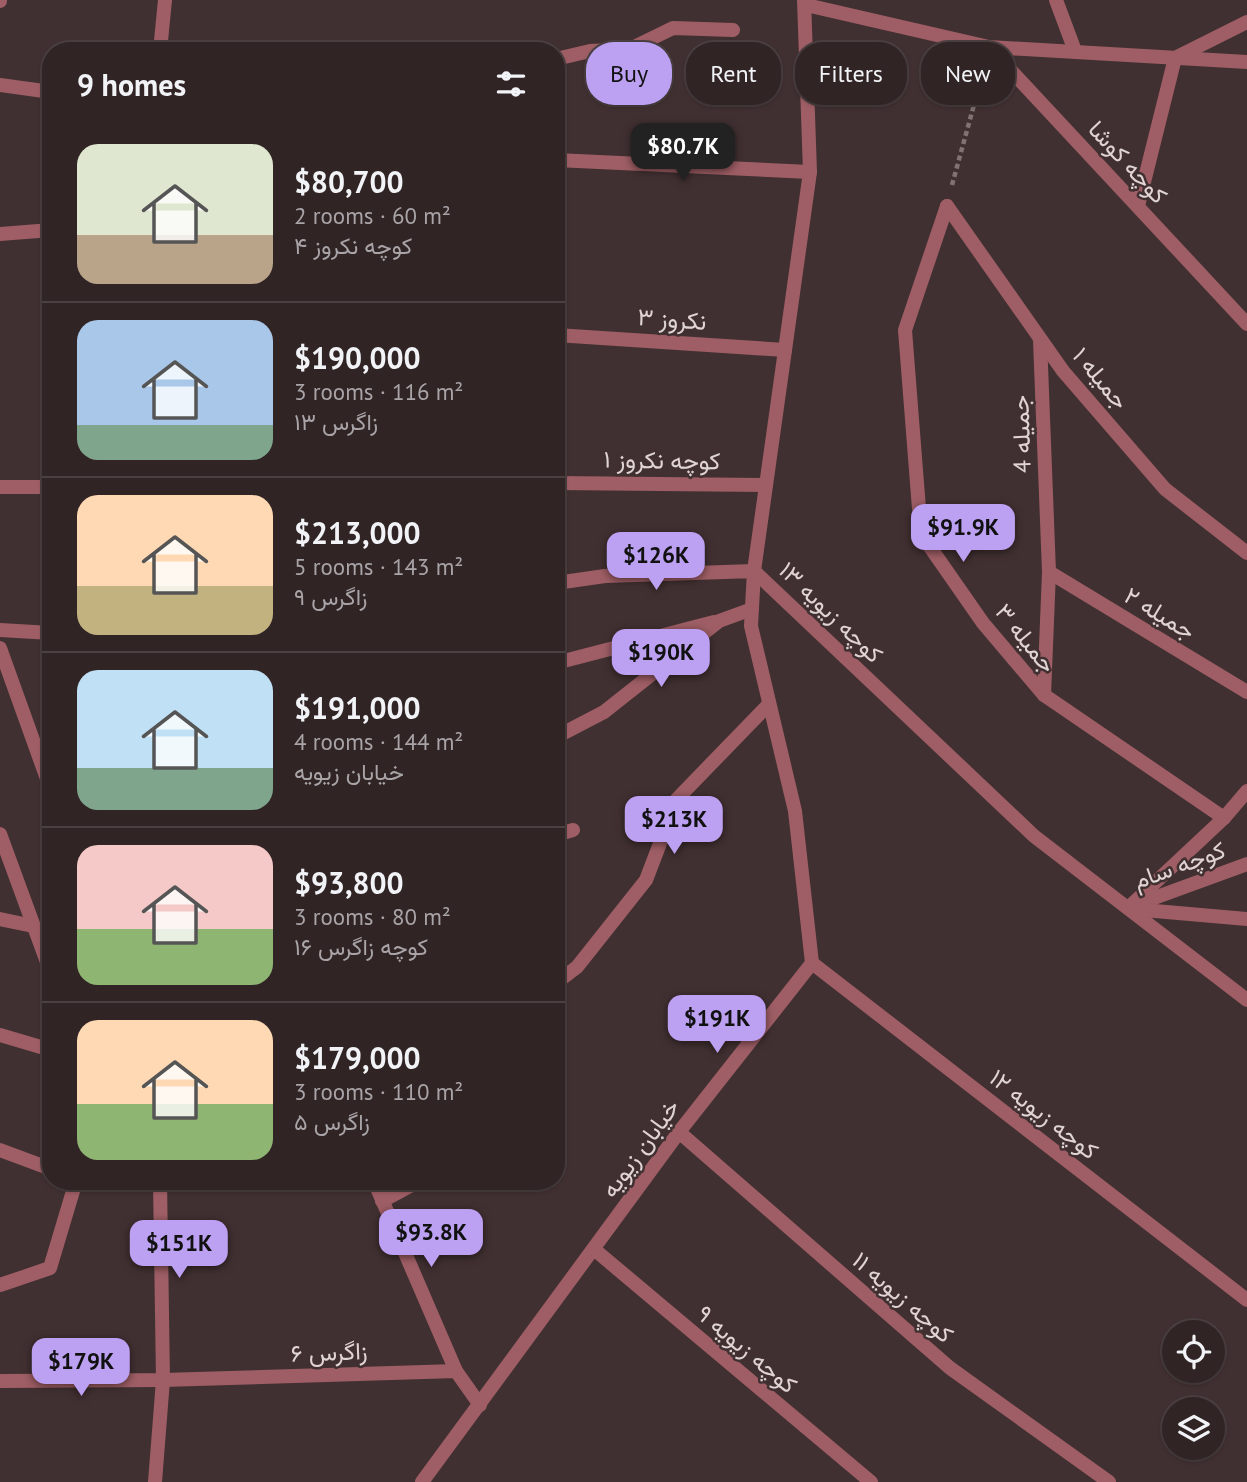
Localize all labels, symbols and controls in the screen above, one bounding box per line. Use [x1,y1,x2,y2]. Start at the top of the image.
chip: Buy [586,42,672,105]
chip: Rent [686,42,781,105]
chip: Filters [795,42,907,105]
chip: New [921,42,1015,105]
text: 9 homes [77,65,186,104]
icon: filters [492,65,530,103]
street label: کوچه کوشا [1081,114,1174,211]
pin: $80.7K [626,124,740,183]
text: $80.7K [647,131,719,160]
text: $80,700 [294,162,404,201]
icon: home [133,172,217,256]
text: 2 rooms · 60 m² [294,201,451,230]
text: کوچه نکروز ۴ [294,231,412,260]
street label: نکروز ۳ [636,301,708,337]
text: $190,000 [294,338,421,377]
street label: جمیله ۱ [1066,340,1136,416]
icon: home [133,348,217,432]
text: 3 rooms · 116 m² [294,377,463,406]
street label: جمیله 4 [1004,394,1038,474]
text: زاگرس ۱۳ [294,407,378,436]
street label: کوچه نکروز ۱ [603,443,721,478]
pin: $91.9K [906,504,1020,564]
text: $91.9K [927,512,999,541]
text: $213,000 [294,513,421,552]
icon: home [133,523,217,607]
pin: $126K [607,532,705,592]
text: $126K [623,540,689,569]
text: 5 rooms · 143 m² [294,552,463,581]
street label: کوچه زیویه ۱۳ [772,555,890,670]
street label: جمیله ۲ [1119,580,1201,646]
text: زاگرس ۹ [294,582,367,611]
street label: جمیله ۳ [989,597,1063,679]
pin: $190K [612,630,710,689]
text: $190K [628,637,694,666]
text: $191,000 [294,688,421,727]
icon: home [133,698,217,782]
text: 4 rooms · 144 m² [294,727,463,756]
text: خیابان زیویه [294,757,404,786]
pin: $213K [625,796,723,856]
text: $213K [641,804,707,833]
street label: کوچه سام [1129,834,1230,897]
text: $93,800 [294,863,404,902]
icon: home [133,873,217,957]
text: 3 rooms · 80 m² [294,902,451,931]
text: کوچه زاگرس ۱۶ [294,932,428,961]
pin: $191K [668,996,766,1055]
text: $191K [684,1003,750,1032]
text: $179,000 [294,1038,421,1077]
icon: home [133,1048,217,1132]
street label: کوچه زیویه ۱۲ [983,1062,1105,1167]
text: 3 rooms · 110 m² [294,1077,463,1106]
street label: خیابان زیویه [594,1093,686,1203]
text: زاگرس ۵ [294,1107,370,1136]
pin: $93.8K [374,1210,488,1269]
text: $93.8K [395,1217,467,1246]
pin: $151K [130,1220,228,1280]
text: $151K [146,1228,212,1257]
street label: کوچه زیویه ۱۱ [845,1245,960,1350]
street label: کوچه زیویه ۹ [690,1298,804,1401]
map controls [1162,1320,1225,1460]
button: locate [1162,1320,1225,1383]
street label: زاگرس ۶ [290,1335,368,1369]
pin: $179K [32,1338,130,1398]
text: $179K [48,1346,114,1375]
button: layers [1162,1397,1225,1460]

